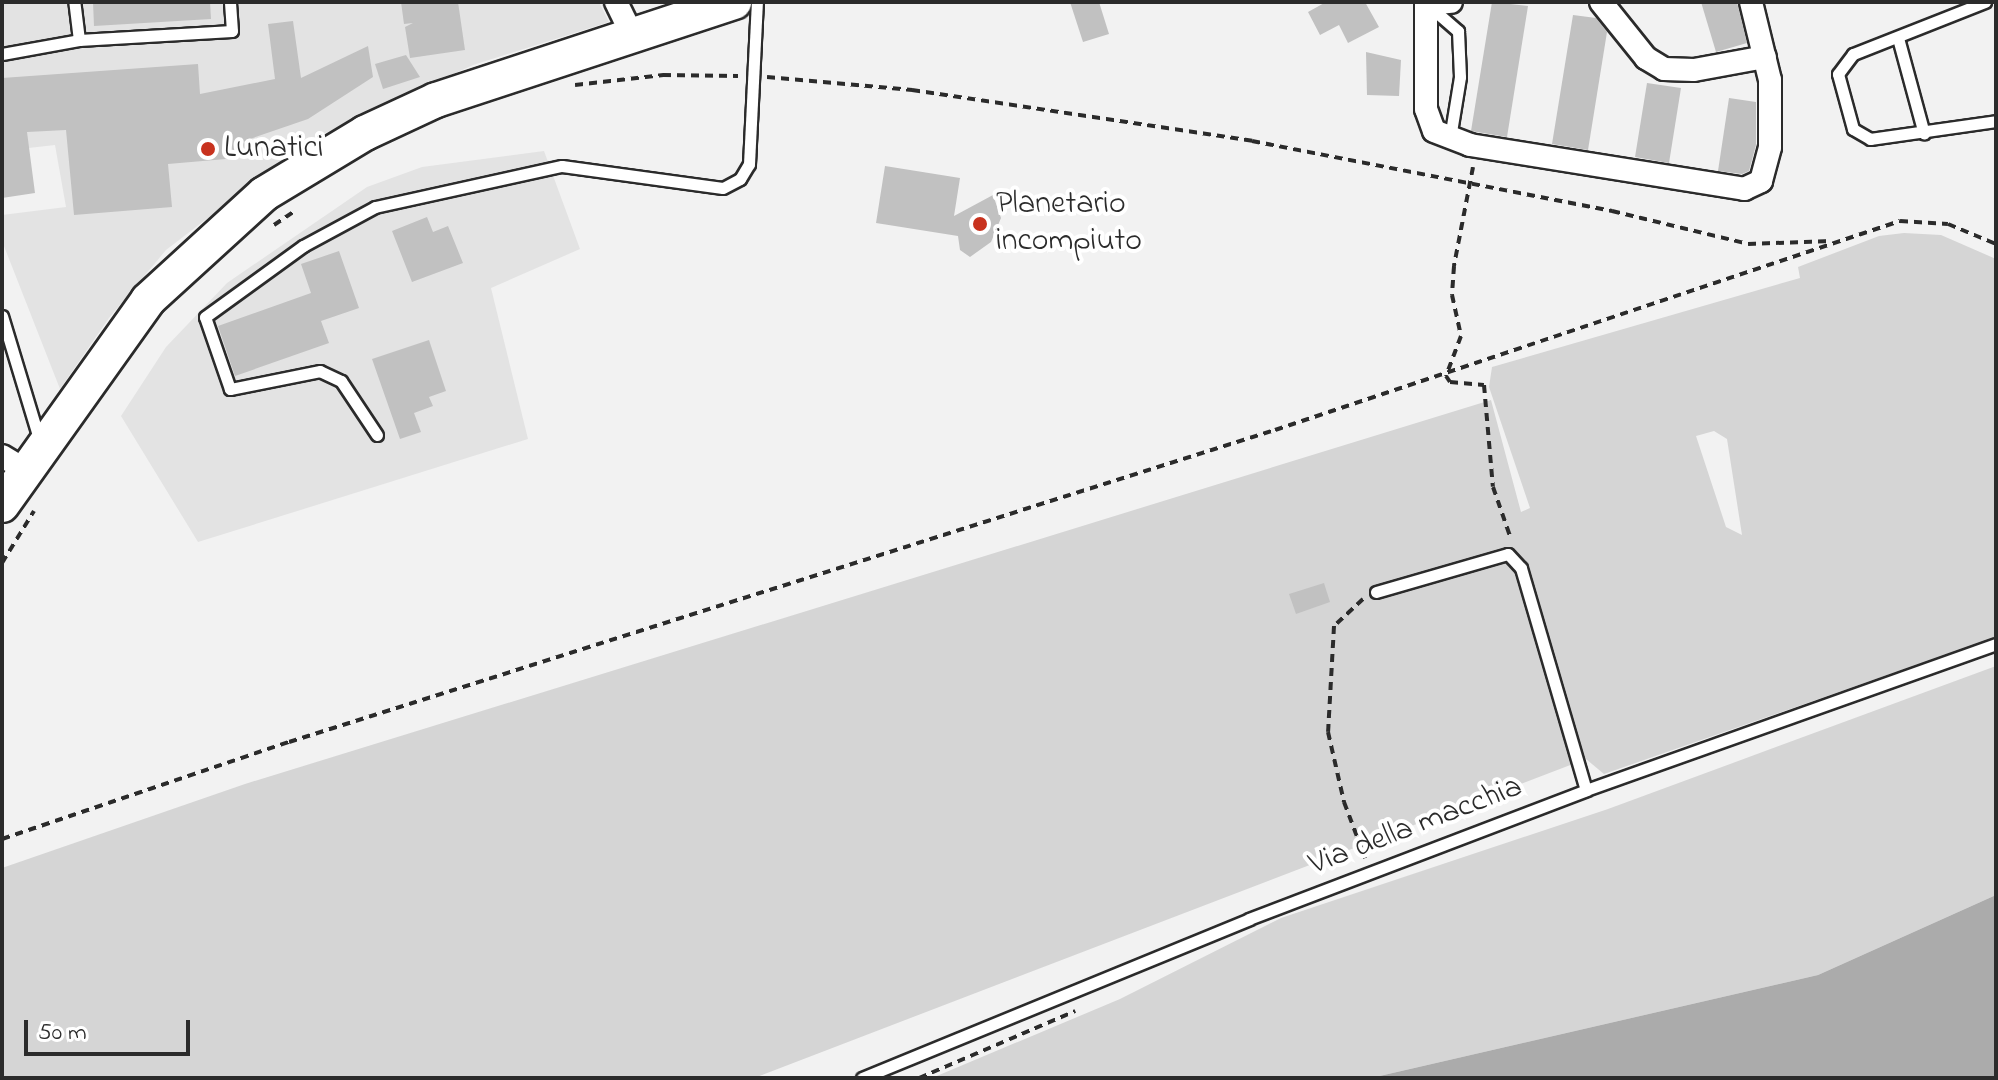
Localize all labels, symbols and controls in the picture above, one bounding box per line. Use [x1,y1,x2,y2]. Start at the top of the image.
place label: Lunatici [224,130,324,168]
marker: Lunatici [199,140,217,158]
place label: Planetario incompiuto [996,187,1142,262]
marker: Planetario incompiuto [971,215,989,233]
street label: Via della macchia [1304,769,1528,885]
scale bar [28,1004,194,1054]
text: 50 m [38,1016,87,1051]

